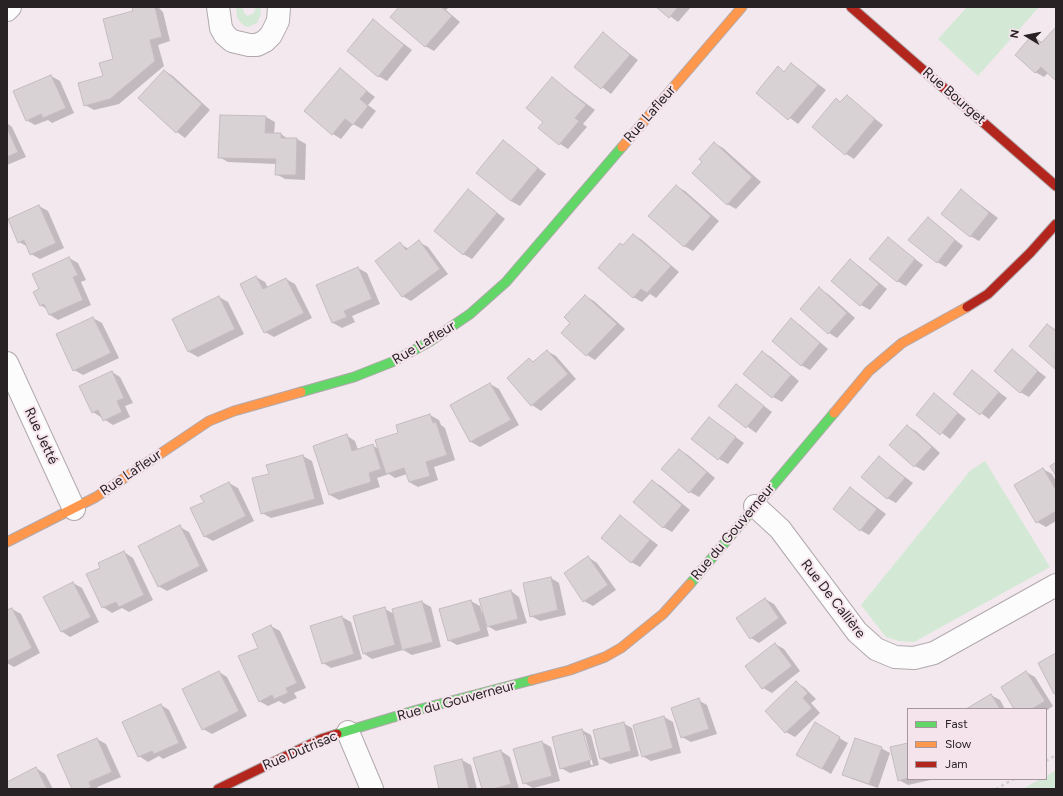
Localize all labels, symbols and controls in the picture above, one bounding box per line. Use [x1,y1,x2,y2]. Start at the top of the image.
north arrow [1007,16,1047,56]
text: N [1008,29,1022,39]
street label: Rue Bourget [919,64,989,128]
street label: Rue Lafleur [621,82,679,146]
street label: Rue Lafleur [389,318,459,368]
street label: Rue Jetté [21,405,61,467]
street label: Rue Lafleur [97,446,165,500]
street label: Rue du Gouverneur [688,480,778,584]
street label: Rue De Callière [797,556,869,642]
street label: Rue du Gouverneur [395,677,517,725]
legend [907,708,1047,780]
text: Fast [945,717,968,731]
street label: Rue Dutrisac [260,728,340,774]
text: Slow [945,737,971,751]
text: Jam [945,757,968,771]

